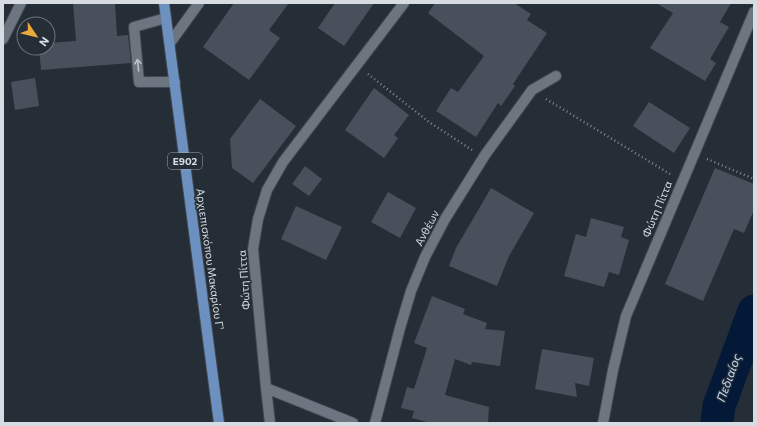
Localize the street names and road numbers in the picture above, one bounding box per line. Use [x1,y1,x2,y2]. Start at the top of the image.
road number: E902 [168,153,202,169]
street label: Φώτη Πίττα [639,178,674,239]
street label: Αρχιεπισκόπου Μακαρίου Γ' [194,187,227,330]
street label: Ανθέων [412,207,442,248]
street label: Φώτη Πίττα [235,249,252,310]

